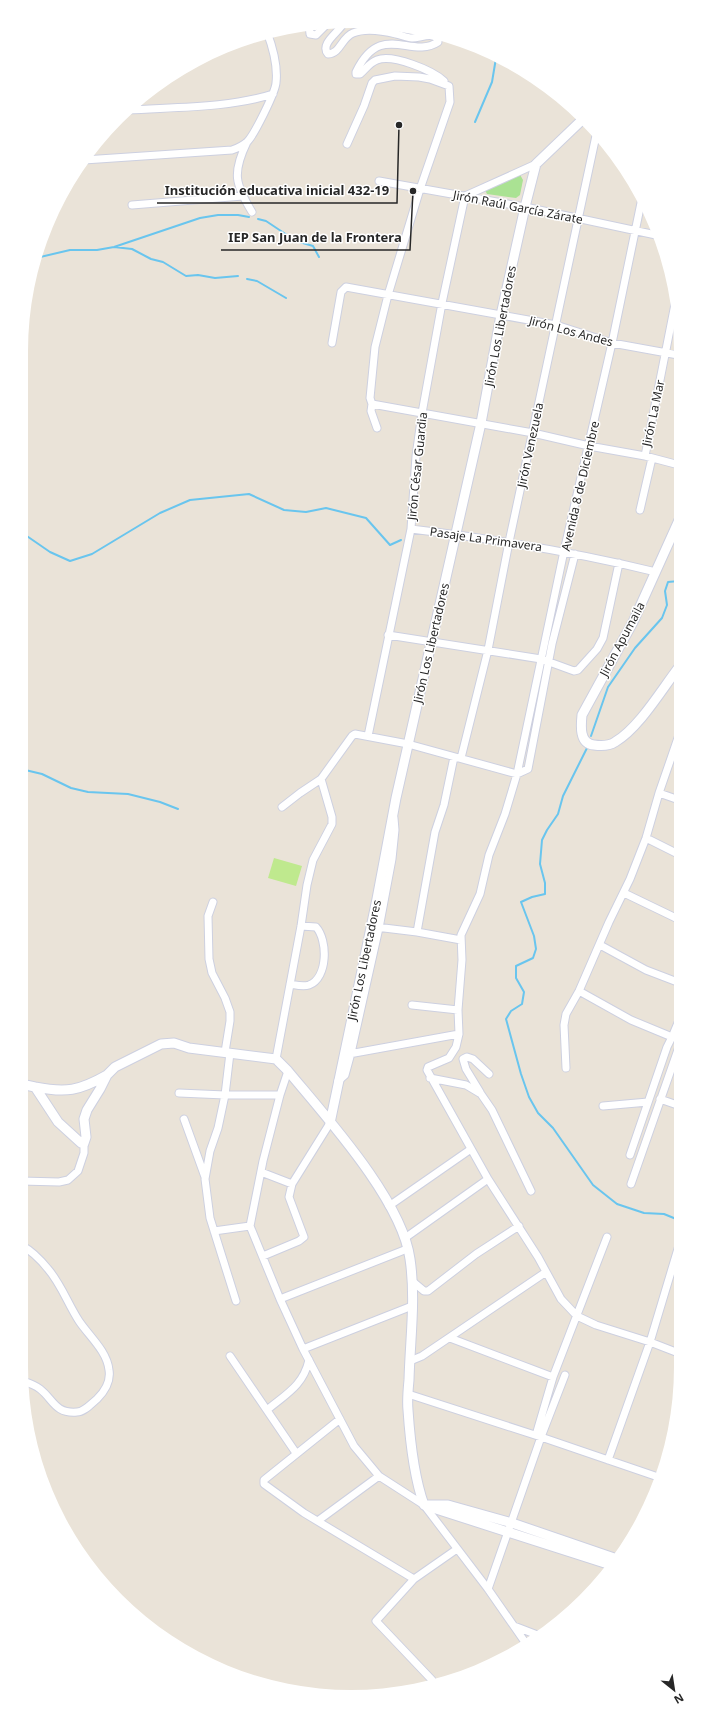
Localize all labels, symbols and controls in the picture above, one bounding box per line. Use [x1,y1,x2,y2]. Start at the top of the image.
callout: Institución educativa inicial 432-19 [157,178,397,203]
text: Institución educativa inicial 432-19 [165,181,389,199]
street label: Jirón Raúl García Zárate [451,186,585,228]
callout: IEP San Juan de la Frontera [221,225,410,250]
text: IEP San Juan de la Frontera [228,228,402,246]
street label: Jirón Los Libertadores [480,264,520,389]
street label: Jirón Los Andes [526,311,615,350]
street label: Jirón La Mar [637,378,668,449]
street label: Jirón Venezuela [513,401,547,490]
street label: Jirón César Guardia [403,411,431,522]
street label: Avenida 8 de Diciembre [557,419,603,553]
street label: Pasaje La Primavera [429,523,543,555]
street label: Jirón Los Libertadores [409,581,453,706]
street label: Jirón Apumaila [595,599,649,680]
street label: Jirón Los Libertadores [343,898,385,1023]
north arrow [654,1670,694,1710]
text: N [672,1690,687,1708]

